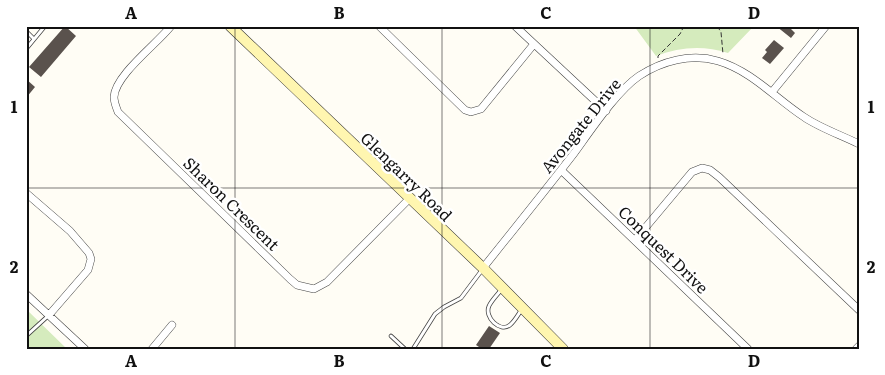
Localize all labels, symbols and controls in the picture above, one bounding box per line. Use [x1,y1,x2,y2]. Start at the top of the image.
text: A [125,0,137,24]
text: B [333,0,345,24]
text: C [540,0,552,24]
text: D [748,0,760,24]
street label: Avongate Drive [534,72,626,178]
text: 1 [11,94,18,118]
text: 1 [868,94,875,118]
street label: Glengarry Road [356,126,458,226]
street label: Sharon Crescent [179,151,286,256]
street label: Conquest Drive [613,200,715,298]
text: 2 [10,254,19,278]
text: 2 [867,254,876,278]
text: A [125,348,137,372]
text: B [333,348,345,372]
text: C [540,348,552,372]
text: D [748,348,760,372]

